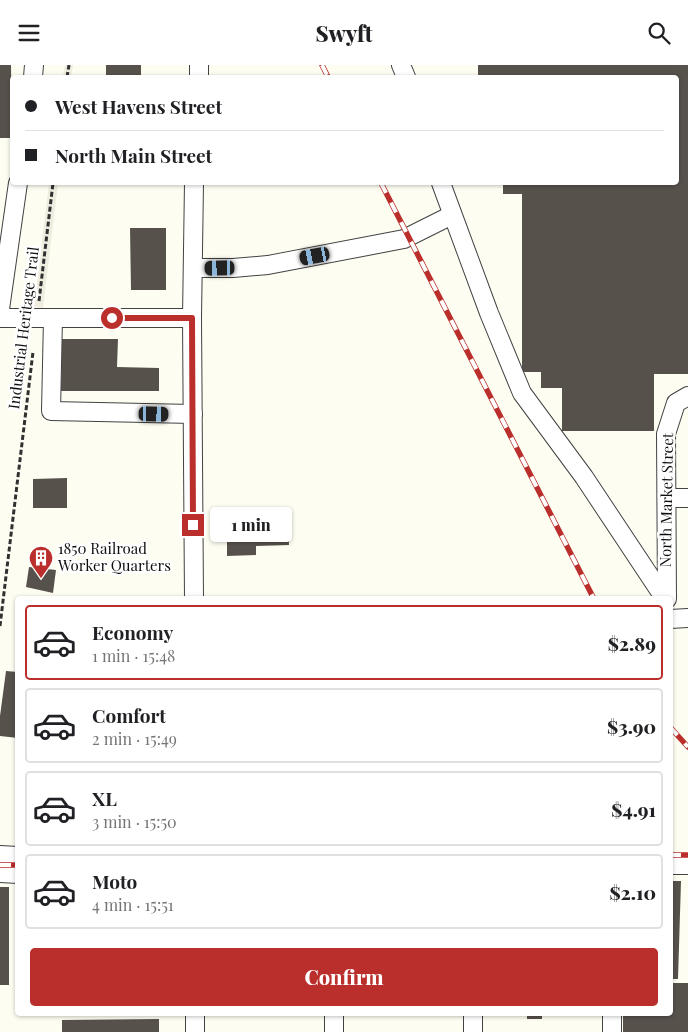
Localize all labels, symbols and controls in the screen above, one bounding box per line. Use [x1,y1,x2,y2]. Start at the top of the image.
text: Swyft [315,18,373,48]
icon: menu [15,19,43,47]
icon: search [645,19,673,47]
text: West Havens Street [55,93,222,119]
text: North Main Street [55,142,212,168]
street label: Industrial Heritage Trail [3,246,43,410]
car [298,246,331,266]
car [204,260,235,276]
route start [101,307,123,329]
car [138,406,169,422]
street label: North Market Street [655,432,677,567]
callout: 1 min [210,507,293,543]
route end [182,514,204,536]
text: 1 min [231,514,271,535]
place label: 1850 Railroad Worker Quarters [57,538,171,575]
building icon: 1850 Railroad Worker Quarters [28,545,54,579]
text: Economy [92,619,173,645]
icon: car [32,620,77,665]
text: $2.89 [608,630,656,656]
text: 1 min · 15:48 [92,645,175,666]
text: Comfort [92,702,166,728]
icon: car [32,703,77,748]
text: $3.90 [607,713,656,739]
text: 2 min · 15:49 [92,728,177,749]
text: XL [92,785,117,811]
icon: car [32,786,77,831]
text: $4.91 [611,796,656,822]
text: 3 min · 15:50 [92,811,177,832]
text: Moto [92,868,137,894]
icon: car [32,869,77,914]
text: $2.10 [609,879,656,905]
text: 4 min · 15:51 [92,894,174,915]
button: Confirm [30,948,658,1006]

